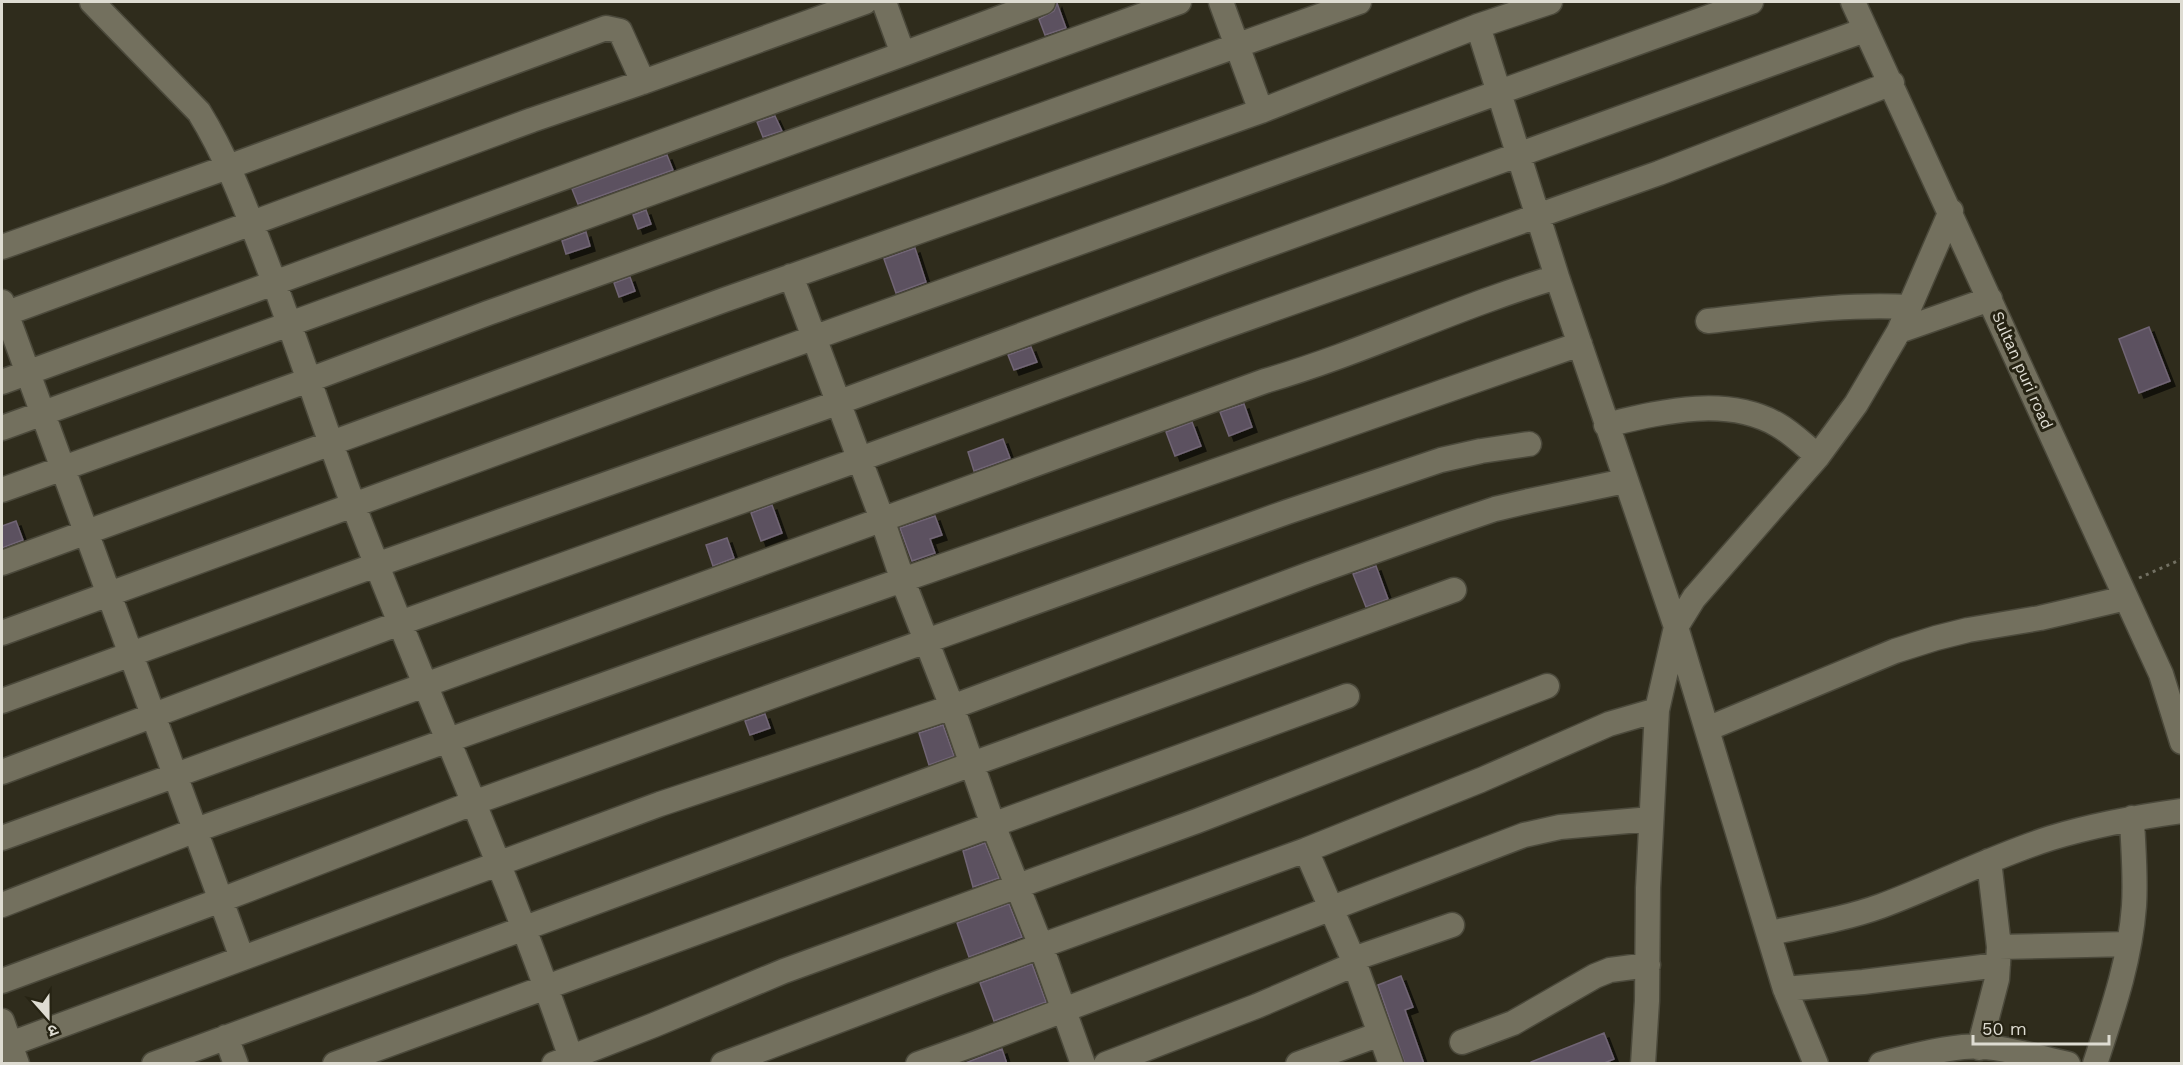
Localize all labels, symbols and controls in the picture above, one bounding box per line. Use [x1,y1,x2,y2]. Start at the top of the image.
street label: Sultan puri road [1988,308,2057,432]
north arrow [18,987,78,1047]
scale bar [1973,1008,2110,1046]
text: 50 m [1982,1018,2027,1039]
text: उ [45,1020,61,1041]

